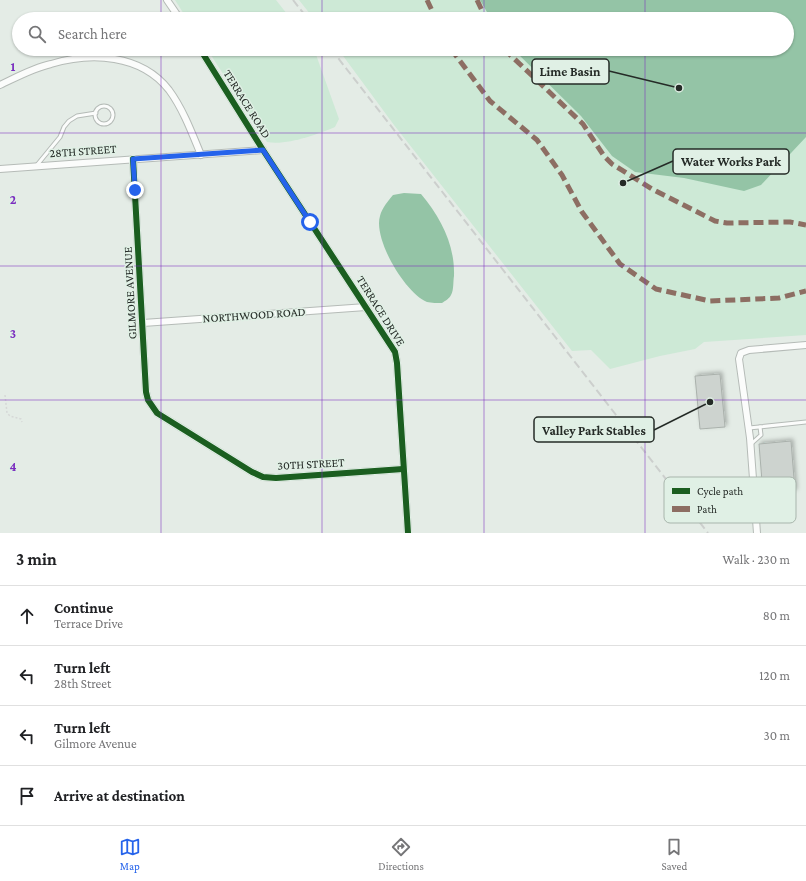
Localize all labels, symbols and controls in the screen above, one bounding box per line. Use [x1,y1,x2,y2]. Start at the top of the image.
search box [12,12,794,56]
icon: search [26,23,48,45]
text: Search here [58,26,127,42]
text: 1 [11,59,16,74]
callout: Lime Basin [532,59,609,84]
text: Lime Basin [540,64,601,79]
street label: TERRACE ROAD [220,67,274,141]
street label: 28TH STREET [49,142,117,160]
callout: Water Works Park [673,149,789,174]
text: Water Works Park [680,154,782,169]
route end [126,181,144,199]
text: 2 [10,192,17,207]
route start [301,213,319,231]
street label: GILMORE AVENUE [121,246,139,340]
street label: TERRACE DRIVE [354,273,408,349]
street label: NORTHWOOD ROAD [202,304,306,326]
text: 3 [10,326,16,341]
callout: Valley Park Stables [534,417,654,442]
text: Valley Park Stables [541,423,646,438]
street label: 30TH STREET [277,455,345,473]
text: 4 [9,459,17,474]
legend [664,477,796,523]
text: Cycle path [697,485,743,498]
text: Path [697,503,717,515]
text: 3 min [16,550,57,569]
text: Walk · 230 m [722,552,790,567]
text: Continue [54,600,113,616]
icon: ahead [16,605,38,627]
text: 80 m [763,608,790,623]
text: Terrace Drive [54,616,123,631]
text: Turn left [54,660,110,676]
icon: left [16,665,38,687]
text: 120 m [759,668,790,683]
text: 28th Street [54,676,111,691]
text: Turn left [54,720,110,736]
icon: left [16,725,38,747]
text: 30 m [764,728,790,743]
text: Gilmore Avenue [54,736,137,751]
icon: arrive [16,785,38,807]
text: Arrive at destination [54,788,185,804]
tab: Map [119,836,141,872]
tab: Directions [378,836,424,872]
tab: Saved [661,836,687,872]

